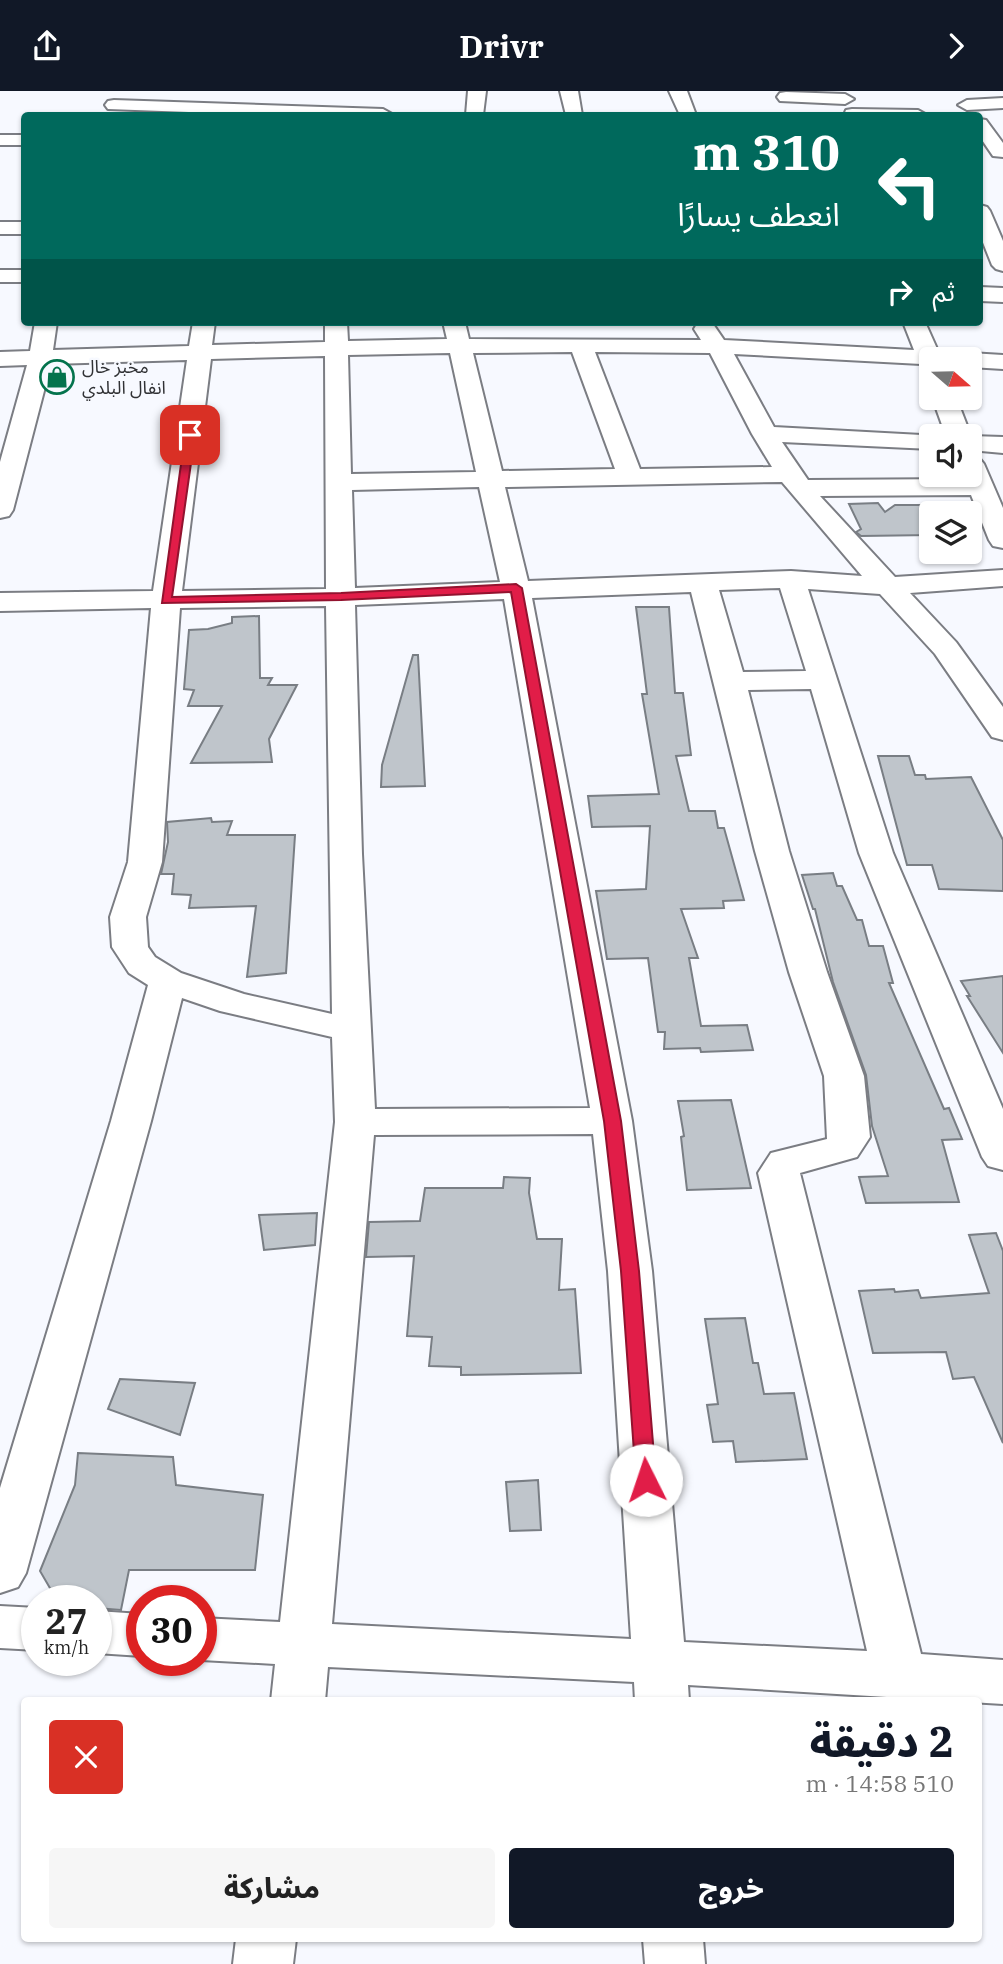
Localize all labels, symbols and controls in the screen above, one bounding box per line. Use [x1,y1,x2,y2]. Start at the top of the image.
text: Drivr [459,25,544,67]
icon: share [28,27,66,65]
icon: forward [937,27,975,65]
text: 310 m [693,120,840,183]
icon: left [864,140,955,231]
text: انعطف يسارًا [677,193,840,235]
icon: right [881,273,919,311]
text: ثم [933,274,955,308]
north arrow [919,347,982,409]
map controls [919,347,982,564]
place label: مخبز خال انفال البلدي [82,355,166,401]
shop icon: مخبز خال انفال البلدي [38,358,76,396]
pin [160,405,220,465]
icon: arrive [171,416,209,454]
button: sound [919,424,982,487]
button: layers [919,501,982,564]
position arrow [609,1443,683,1517]
speed limit sign: 30 [126,1585,217,1676]
text: 27 [45,1598,88,1644]
text: km/h [44,1636,89,1659]
text: 2 دقيقة [809,1714,954,1769]
button: close [49,1720,123,1794]
text: 510 m · 14:58 [805,1768,954,1798]
button: مشاركة [49,1848,495,1928]
button: خروج [509,1848,954,1928]

